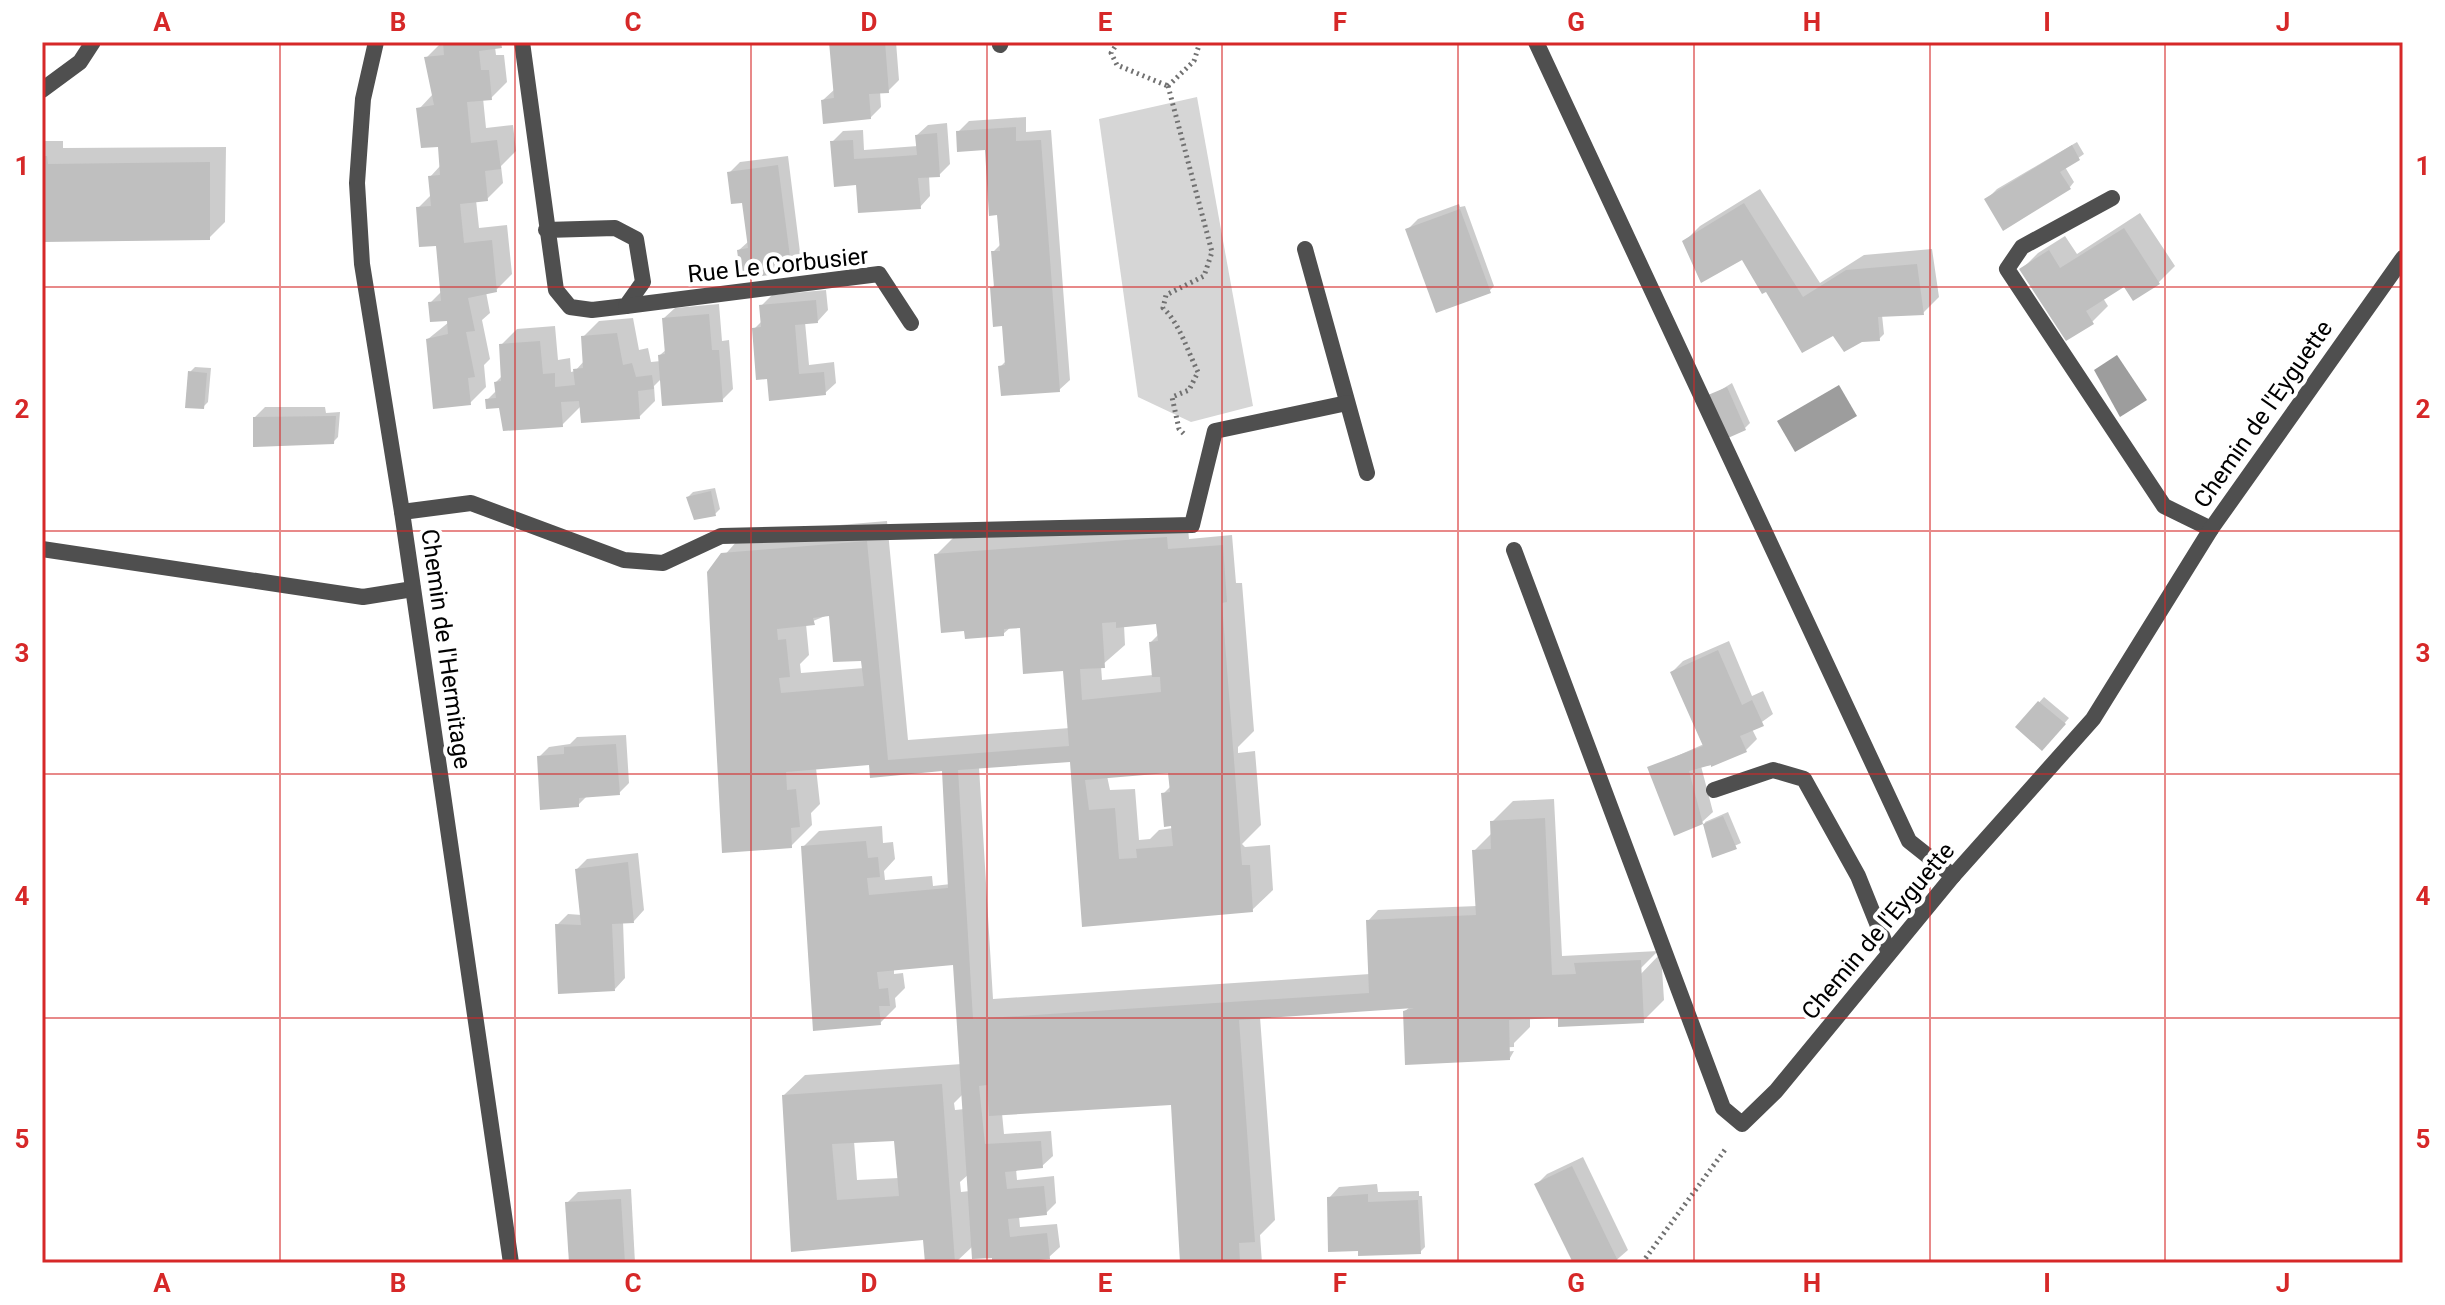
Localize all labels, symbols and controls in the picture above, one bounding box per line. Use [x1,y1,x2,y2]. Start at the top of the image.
text: A [153,7,171,37]
text: B [390,7,406,37]
text: C [624,7,642,37]
text: D [861,7,877,37]
text: E [1098,7,1113,37]
text: F [1333,7,1347,37]
text: G [1567,7,1585,37]
text: H [1803,7,1821,37]
text: I [2043,7,2051,37]
text: J [2276,7,2290,37]
text: 1 [15,151,29,181]
text: 1 [2416,151,2430,181]
street label: Rue Le Corbusier [686,242,870,288]
street label: Chemin de l'Eyguette [2188,315,2338,513]
text: 2 [15,394,29,424]
text: 2 [2416,394,2430,424]
street label: Chemin de l'Hermitage [415,527,477,771]
text: 3 [15,638,29,668]
text: 3 [2416,638,2430,668]
street label: Chemin de l'Eyguette [1796,837,1960,1025]
text: 4 [15,881,30,911]
text: 4 [2416,881,2431,911]
text: 5 [15,1124,29,1154]
text: 5 [2416,1124,2430,1154]
text: A [153,1268,171,1298]
text: B [390,1268,406,1298]
text: C [624,1268,642,1298]
text: D [861,1268,877,1298]
text: E [1098,1268,1113,1298]
text: F [1333,1268,1347,1298]
text: G [1567,1268,1585,1298]
text: H [1803,1268,1821,1298]
text: I [2043,1268,2051,1298]
text: J [2276,1268,2290,1298]

